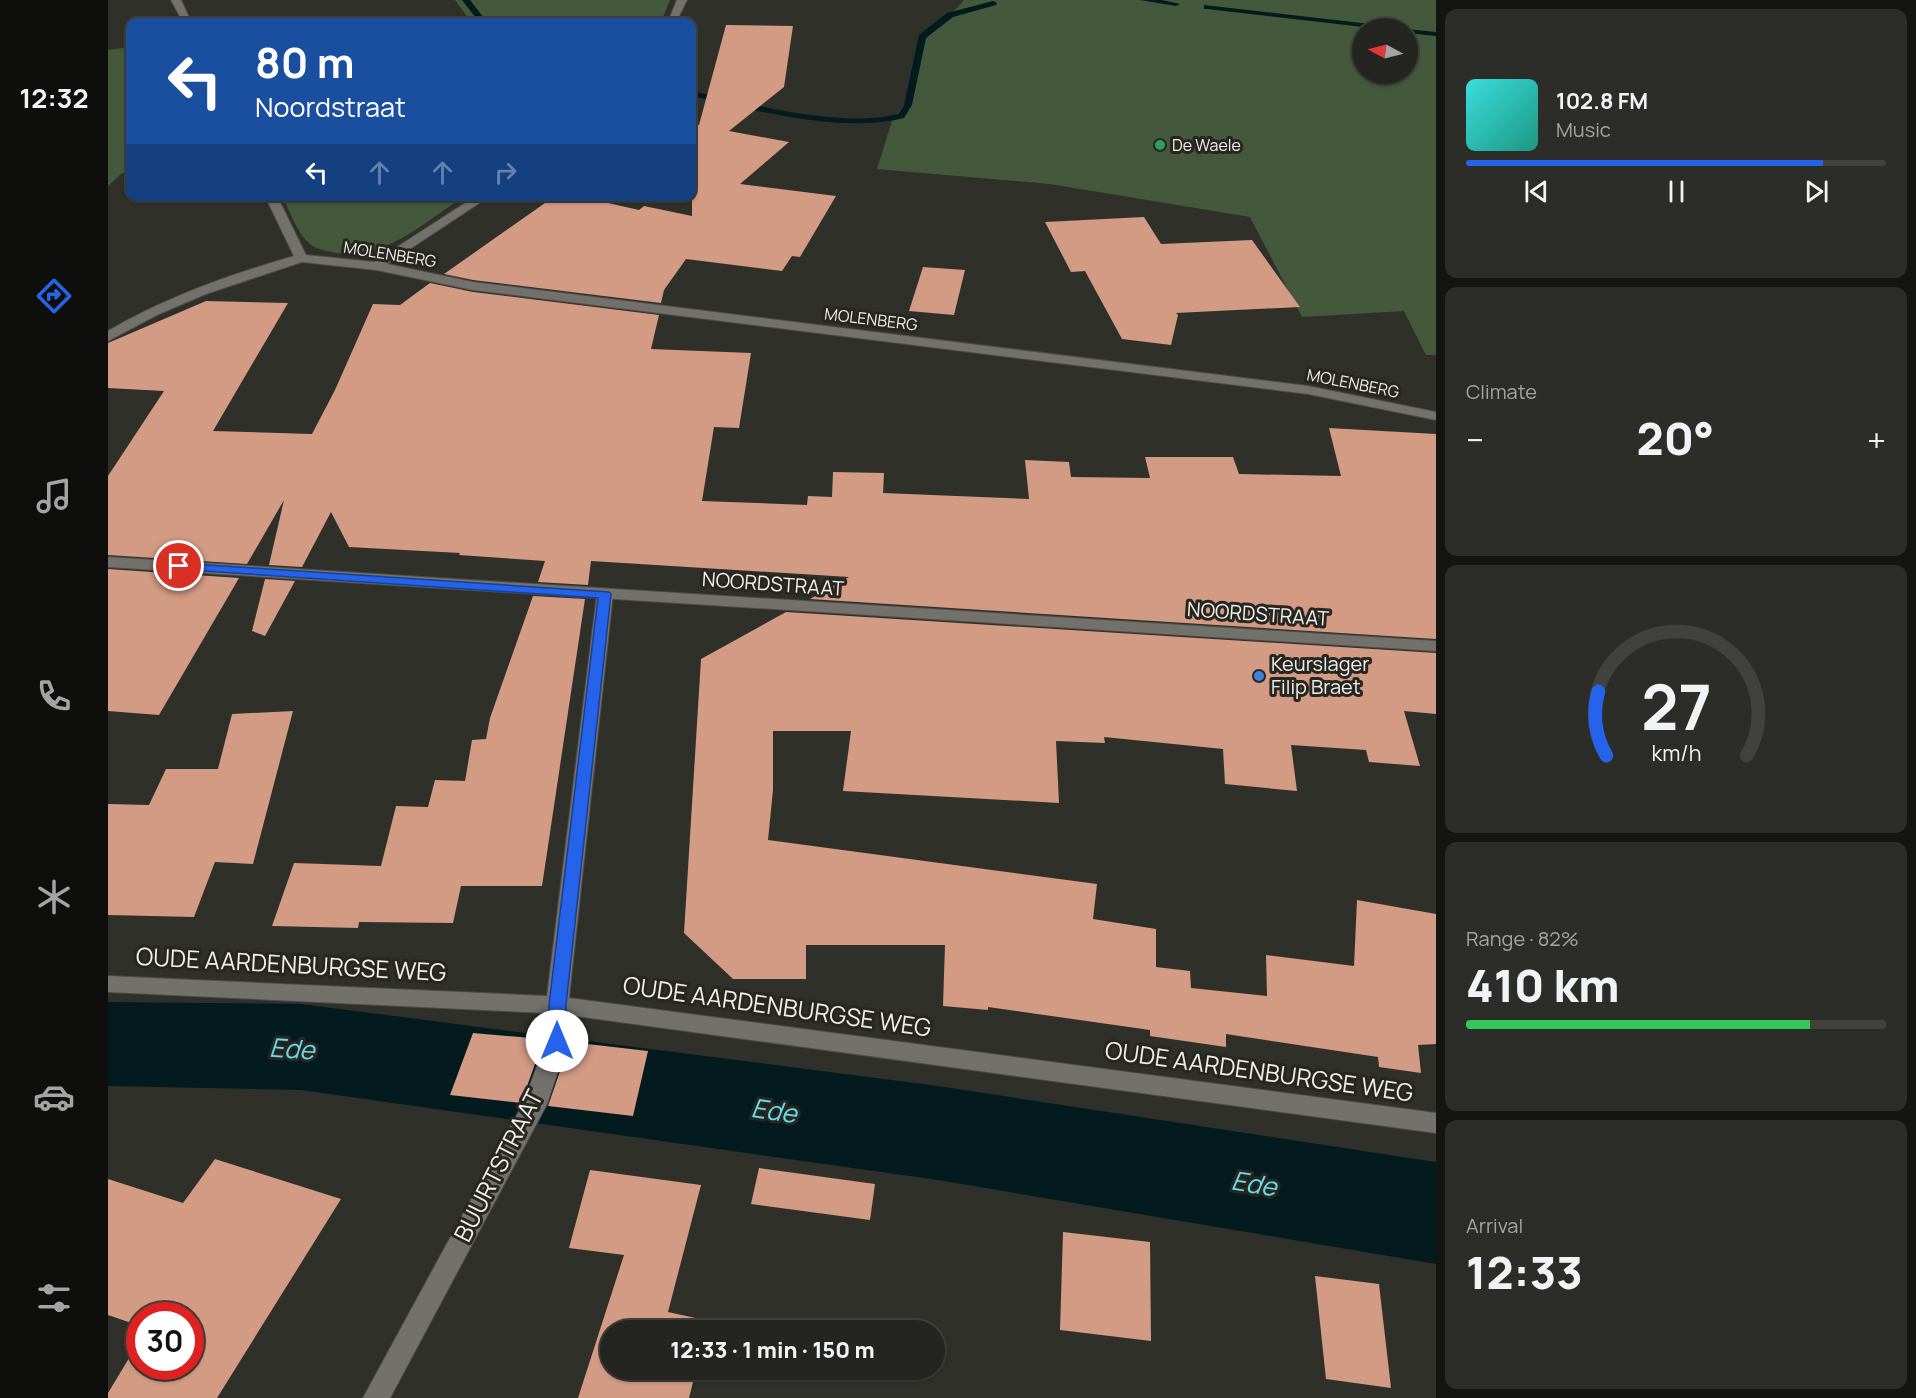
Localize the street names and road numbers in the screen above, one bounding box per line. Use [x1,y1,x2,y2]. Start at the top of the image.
street label: MOLENBERG [342,236,438,272]
street label: MOLENBERG [823,302,919,336]
street label: MOLENBERG [1305,363,1401,403]
street label: NOORDSTRAAT [701,565,845,602]
street label: NOORDSTRAAT [1186,595,1330,632]
street label: OUDE AARDENBURGSE WEG [135,939,447,988]
street label: OUDE AARDENBURGSE WEG [621,968,933,1043]
street label: OUDE AARDENBURGSE WEG [1103,1033,1415,1108]
street label: BUURTSTRAAT [445,1083,550,1247]

